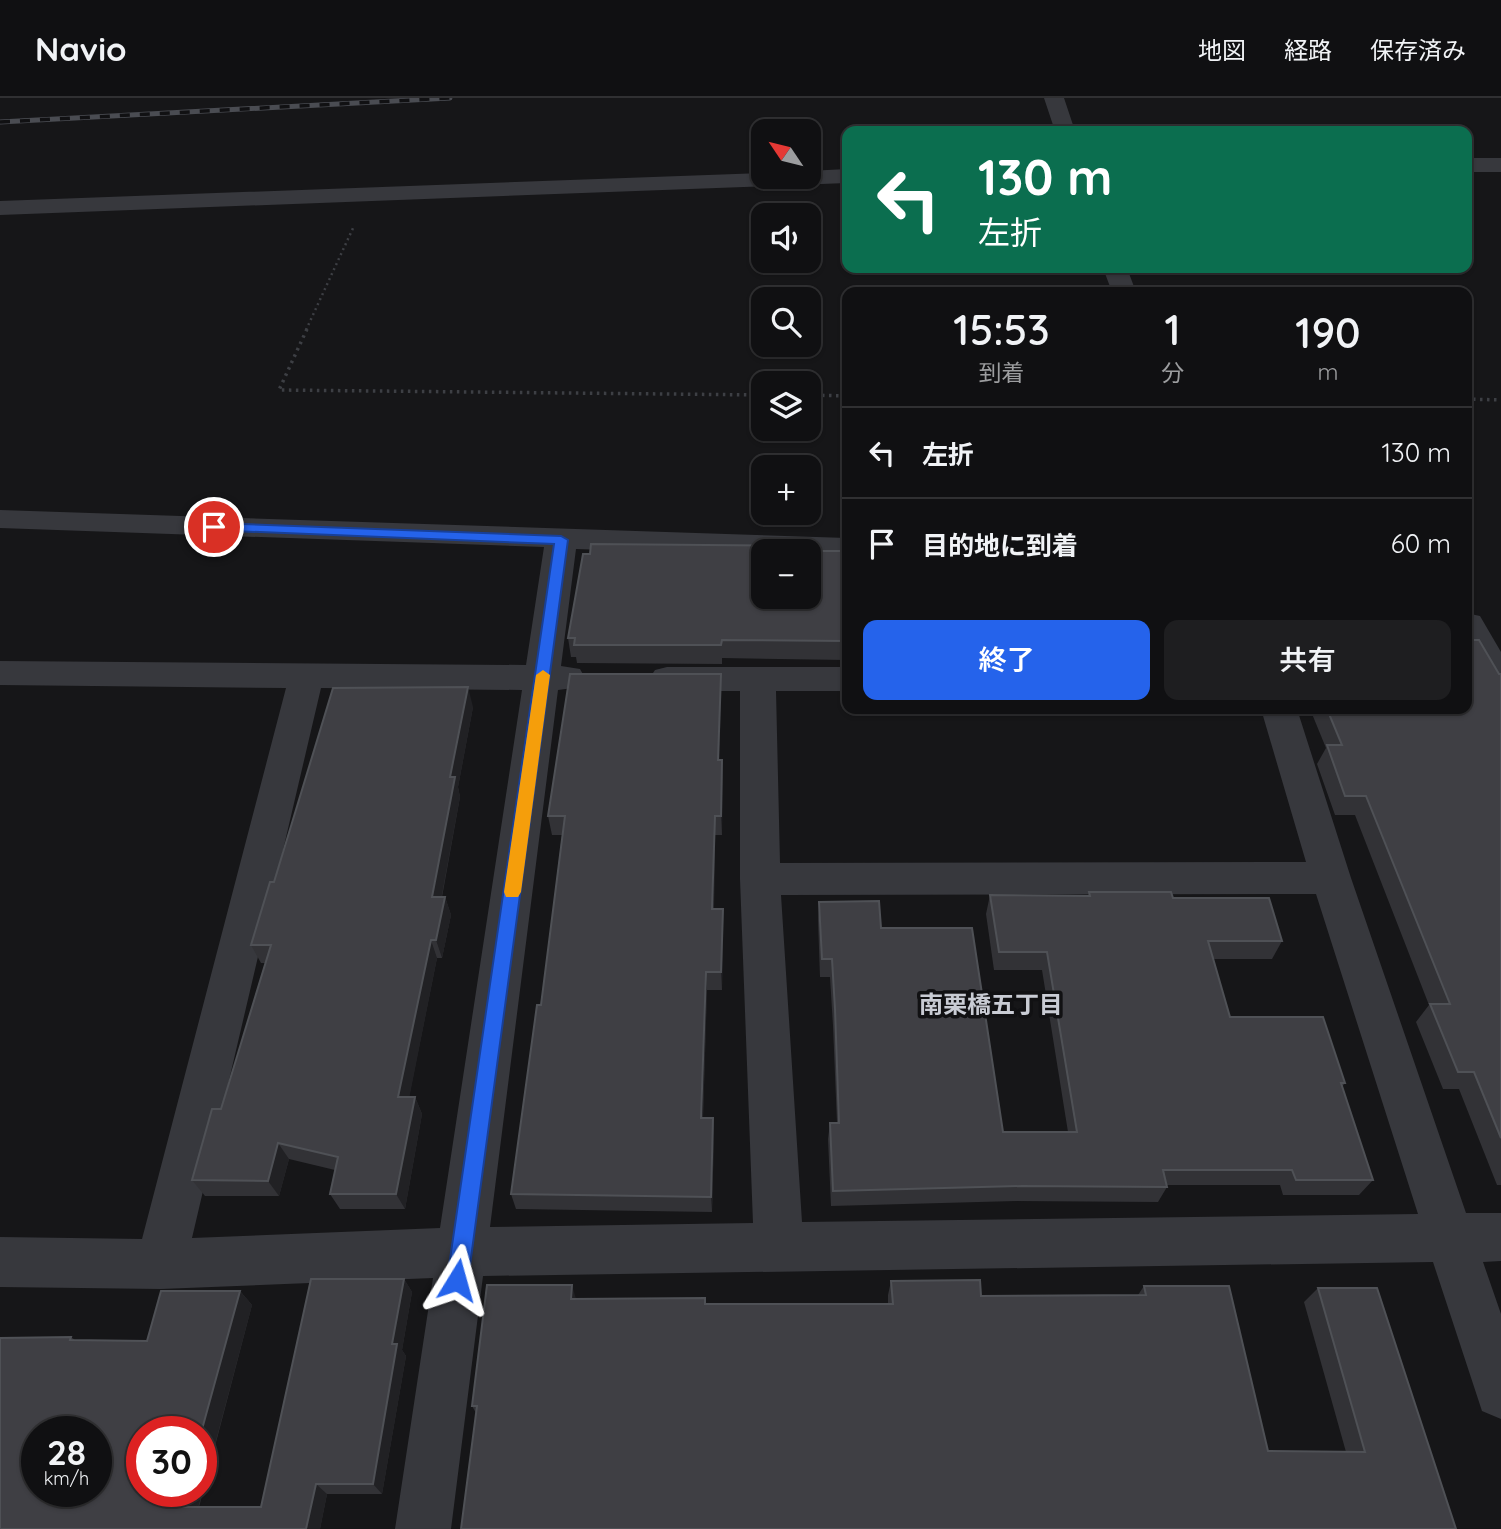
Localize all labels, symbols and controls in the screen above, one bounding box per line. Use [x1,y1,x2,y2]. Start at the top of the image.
text: Navio [35,28,127,69]
text: 地図 [1198,35,1246,65]
text: 経路 [1284,35,1332,65]
text: 保存済み [1370,35,1466,65]
north arrow [751,119,821,189]
map controls [751,119,821,609]
text: 130 m [978,146,1112,207]
icon: left [863,154,954,245]
button: sound [751,203,821,273]
text: 左折 [978,212,1042,252]
button: search [751,287,821,357]
text: 15:53 [953,303,1050,356]
text: 1 [1164,303,1181,356]
text: 190 [1295,306,1361,359]
text: m [1317,357,1338,386]
text: 到着 [978,358,1024,387]
text: 分 [1161,358,1184,387]
button: layers [751,371,821,441]
icon: left [863,434,901,472]
text: 130 m [1381,436,1451,469]
text: 左折 [922,438,974,471]
button: + [751,455,821,525]
pin [184,497,244,557]
icon: arrive [195,508,233,546]
icon: arrive [863,525,901,563]
text: 60 m [1391,527,1451,560]
text: 目的地に到着 [922,529,1078,562]
button: − [751,539,821,609]
button: 終了 [863,620,1150,700]
button: 共有 [1164,620,1451,700]
district label: 南栗橋五丁目 [919,989,1063,1019]
position arrow [420,1243,494,1317]
speed limit sign: 30 [126,1416,217,1507]
text: 28 [47,1430,86,1474]
text: km/h [44,1467,89,1490]

